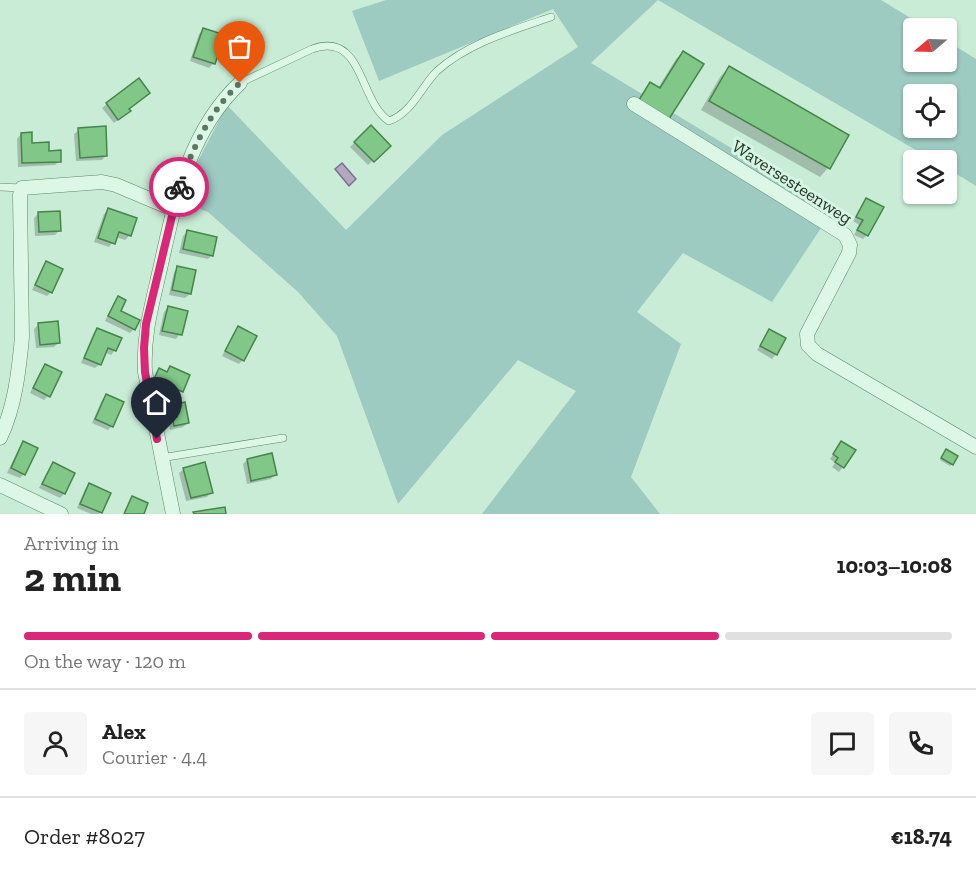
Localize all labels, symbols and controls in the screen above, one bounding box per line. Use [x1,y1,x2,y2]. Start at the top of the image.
north arrow [903,18,957,72]
map controls [903,18,957,204]
pin [214,21,265,83]
icon: bag [223,30,256,63]
button: locate [903,84,957,138]
street label: Waversesteenweg [728,135,856,229]
button: layers [903,150,957,204]
courier [149,157,209,217]
icon: bike [163,171,196,204]
pin [131,377,182,439]
icon: home [140,386,173,419]
text: Arriving in [24,531,119,555]
text: 10:03–10:08 [837,552,952,579]
text: 2 min [24,554,121,601]
text: On the way · 120 m [24,649,186,673]
button: person [24,712,87,775]
button: chat [811,712,874,775]
button: phone [889,712,952,775]
text: Alex [102,718,146,745]
text: Courier · 4.4 [102,745,207,769]
text: Order #8027 [24,823,145,850]
text: €18.74 [891,823,952,850]

